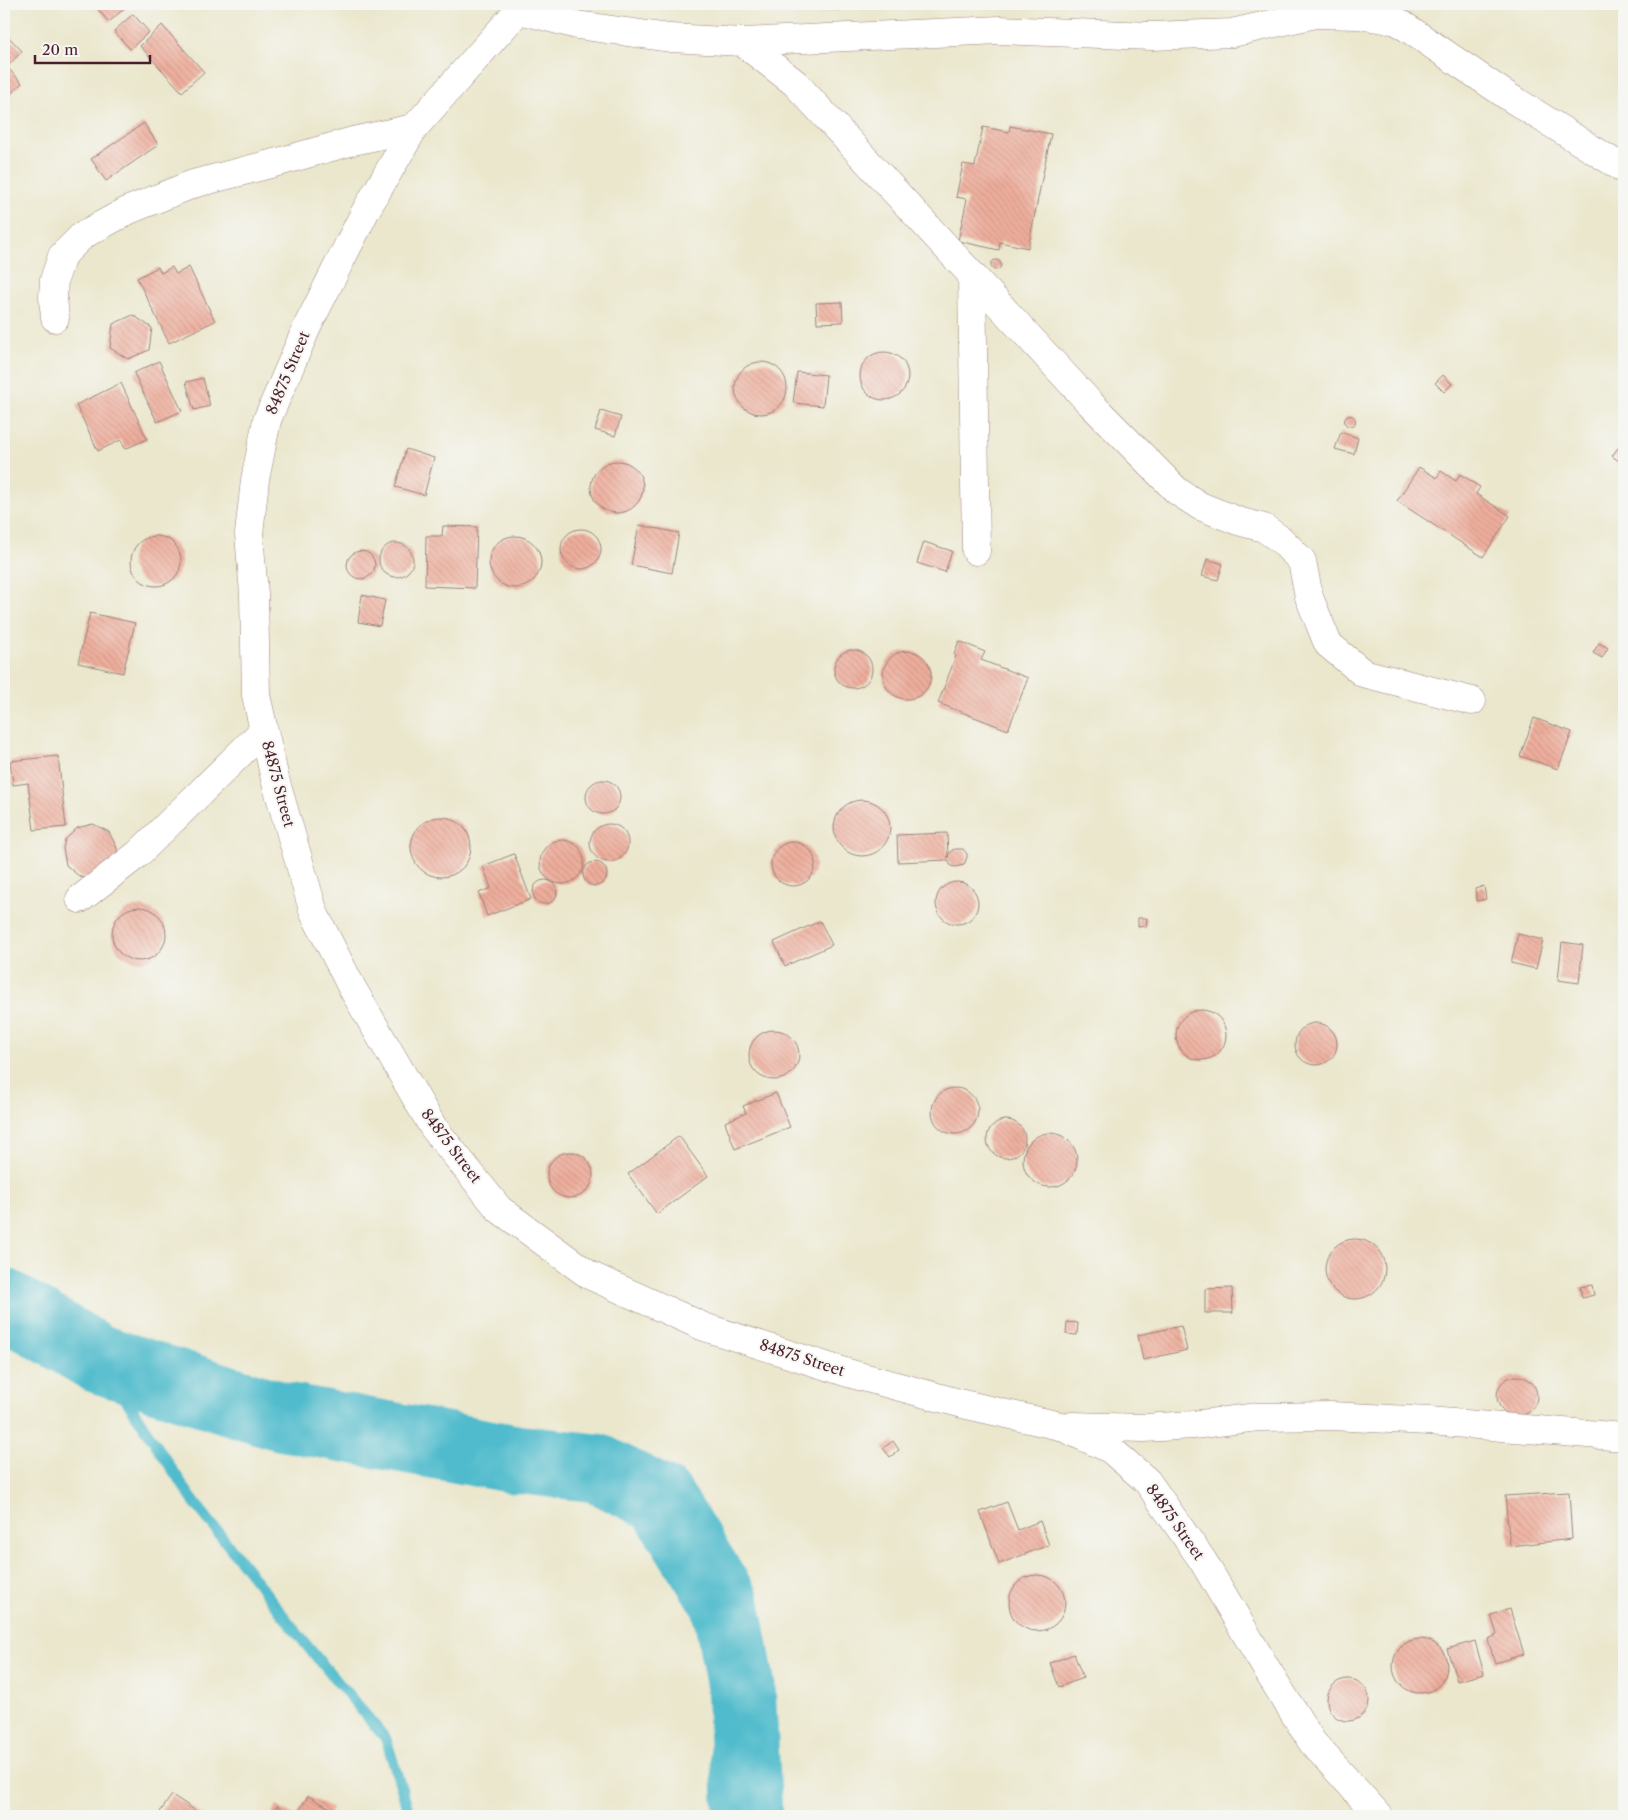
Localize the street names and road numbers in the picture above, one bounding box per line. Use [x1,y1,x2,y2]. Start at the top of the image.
street label: 84875 Street [262,328,314,417]
street label: 84875 Street [258,739,299,830]
street label: 84875 Street [417,1105,486,1187]
street label: 84875 Street [757,1335,848,1380]
street label: 84875 Street [1142,1480,1209,1564]

